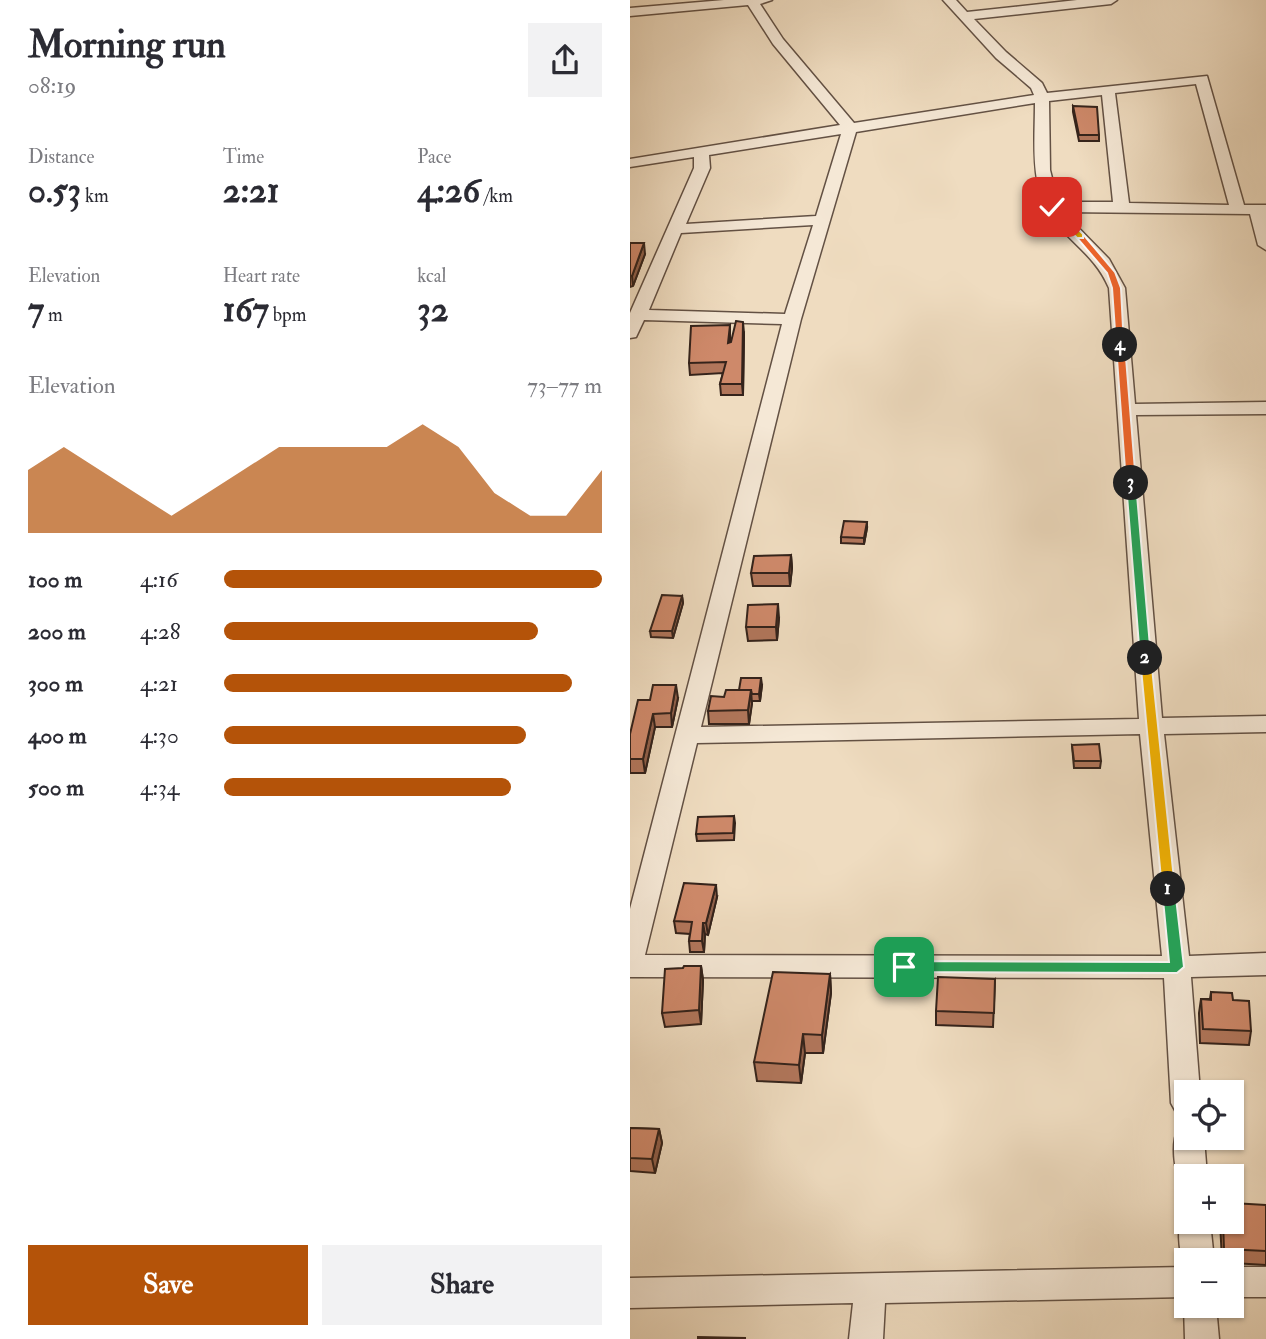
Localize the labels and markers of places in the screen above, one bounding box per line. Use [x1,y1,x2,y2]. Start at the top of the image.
pin [1022,177,1082,237]
pin: 4 [1102,328,1138,362]
pin: 3 [1114,466,1148,500]
pin: 2 [1128,640,1162,676]
pin: 1 [1150,872,1186,906]
pin [874,937,934,997]

